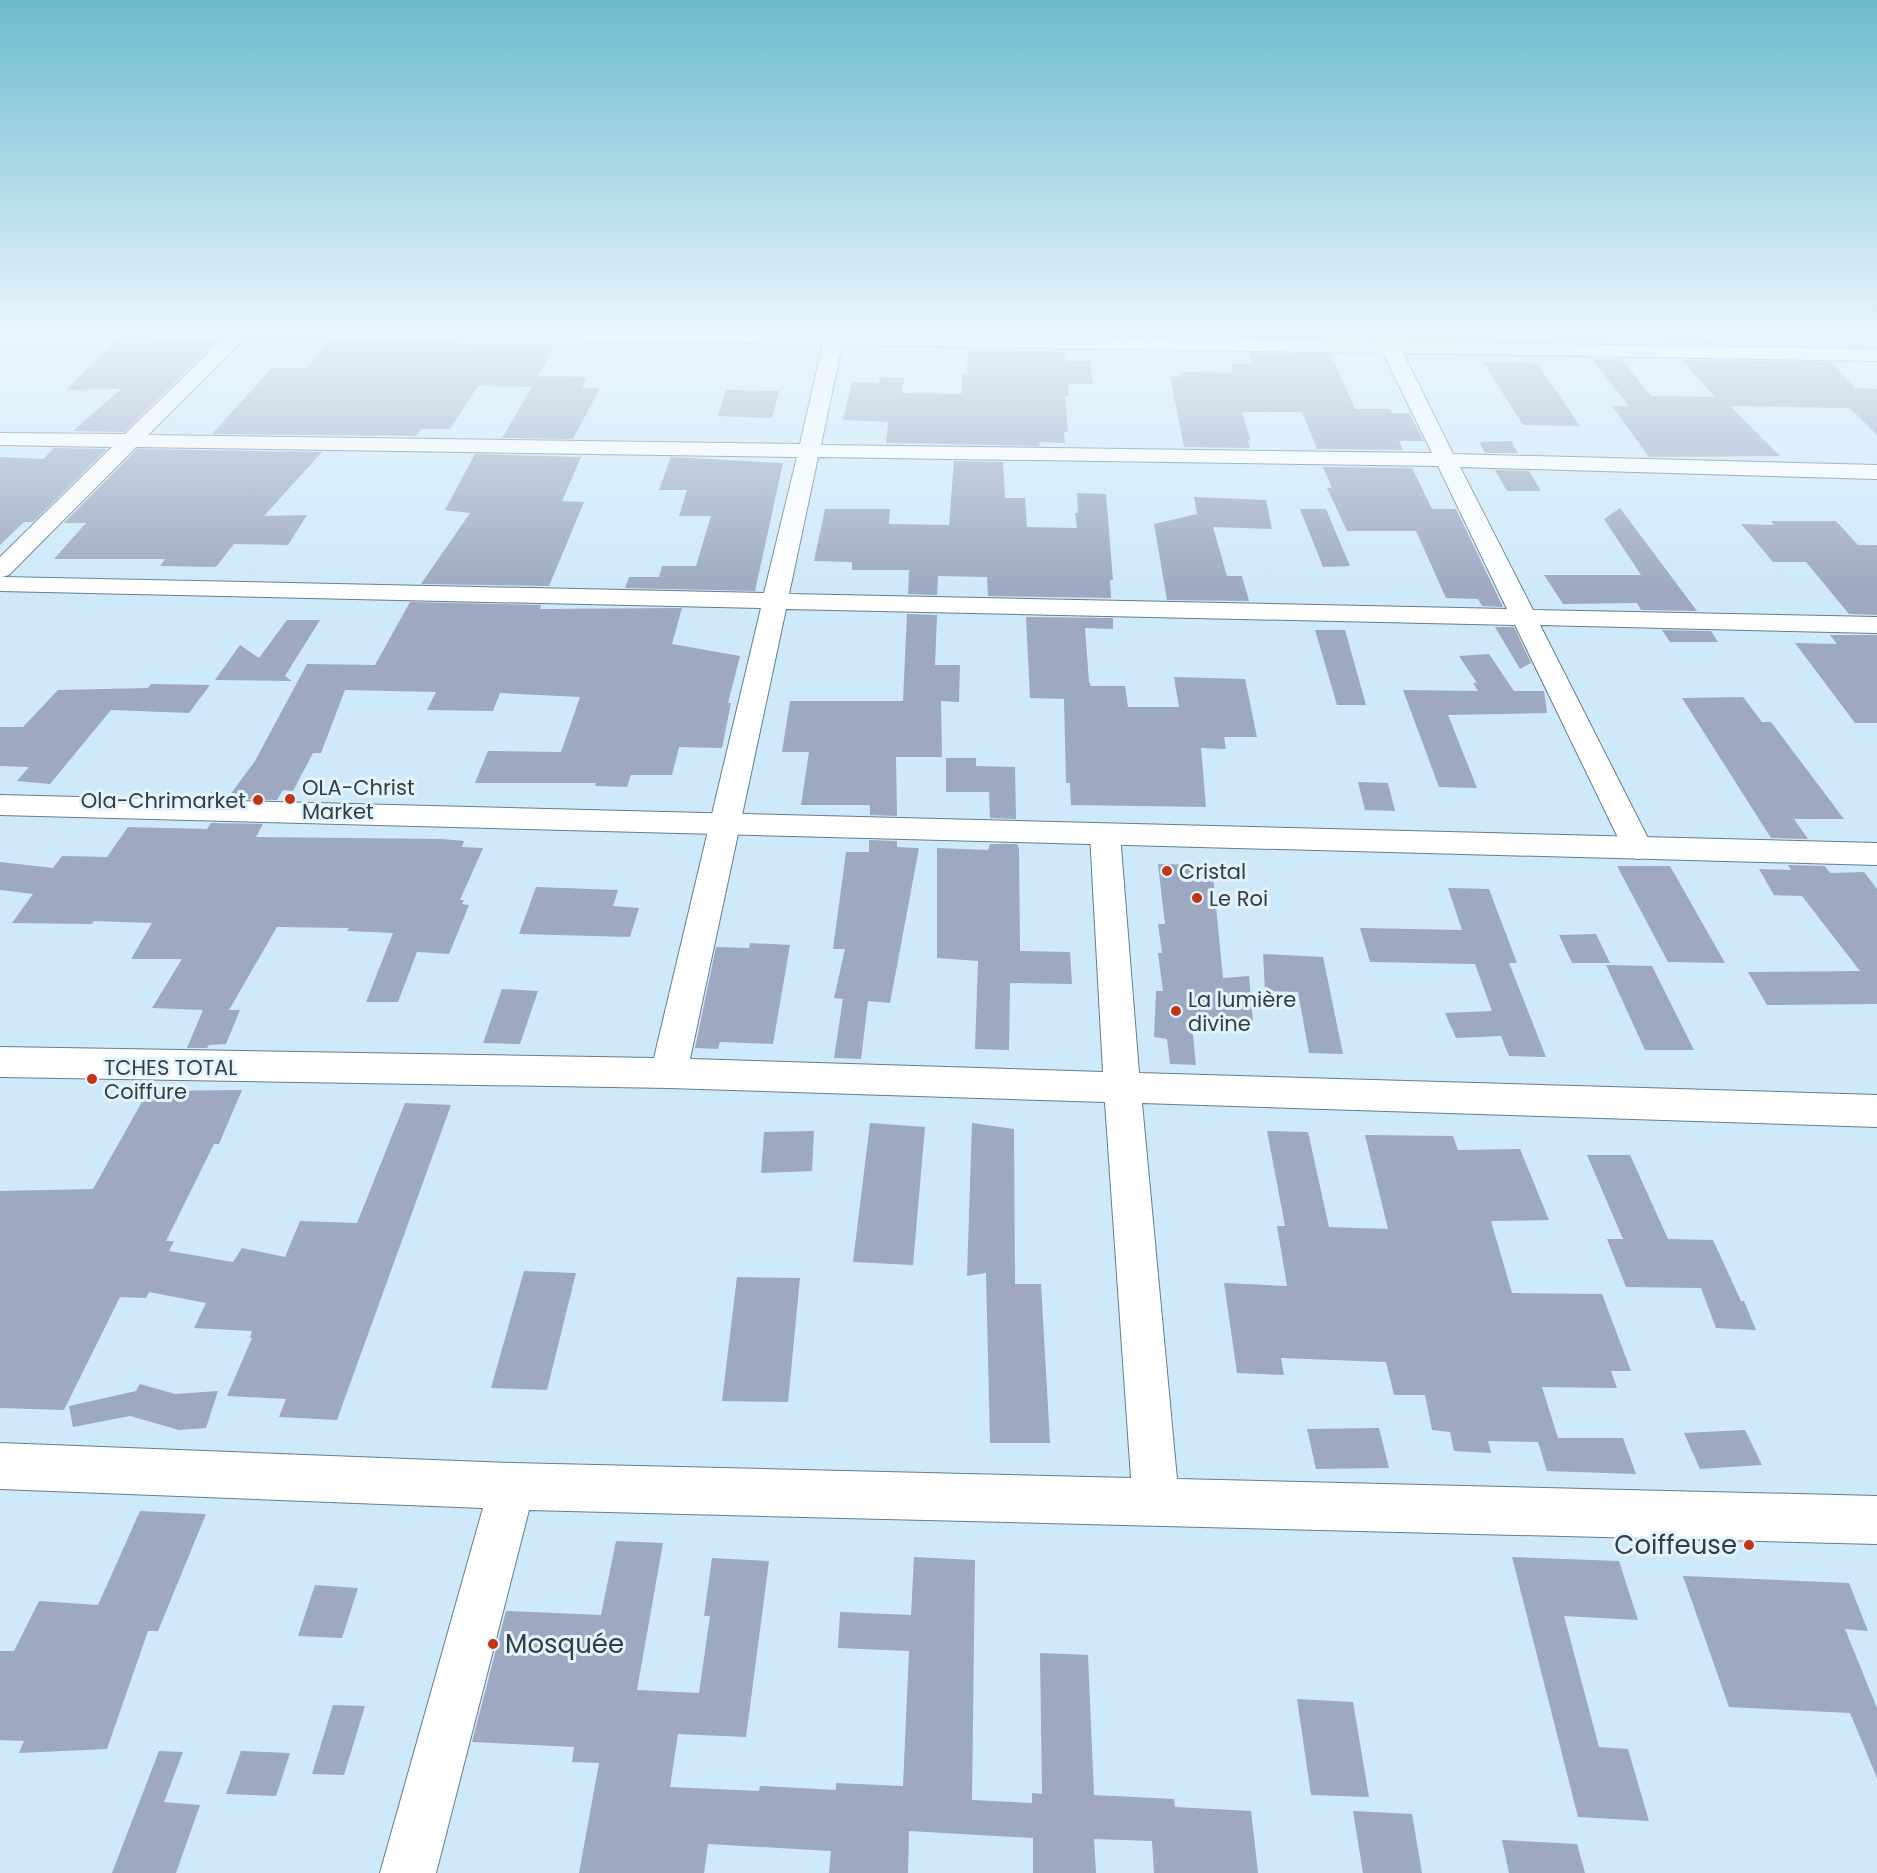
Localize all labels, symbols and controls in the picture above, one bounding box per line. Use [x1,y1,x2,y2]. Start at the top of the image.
place label: OLA-Christ Market [302,773,415,826]
place label: Ola-Chrimarket [81,786,246,815]
marker: OLA-Christ Market [283,792,297,806]
marker: Ola-Chrimarket [251,793,265,807]
place label: Cristal [1179,857,1246,886]
marker: Cristal [1160,864,1174,878]
place label: Le Roi [1209,884,1268,913]
marker: Le Roi [1190,891,1204,905]
place label: La lumière divine [1188,985,1296,1038]
marker: La lumière divine [1169,1004,1183,1018]
place label: TCHES TOTAL Coiffure [104,1053,237,1106]
marker: TCHES TOTAL Coiffure [85,1072,99,1086]
place label: Coiffeuse [1614,1527,1737,1563]
marker: Coiffeuse [1742,1538,1756,1552]
place label: Mosquée [505,1626,624,1662]
marker: Mosquée [486,1637,500,1651]

